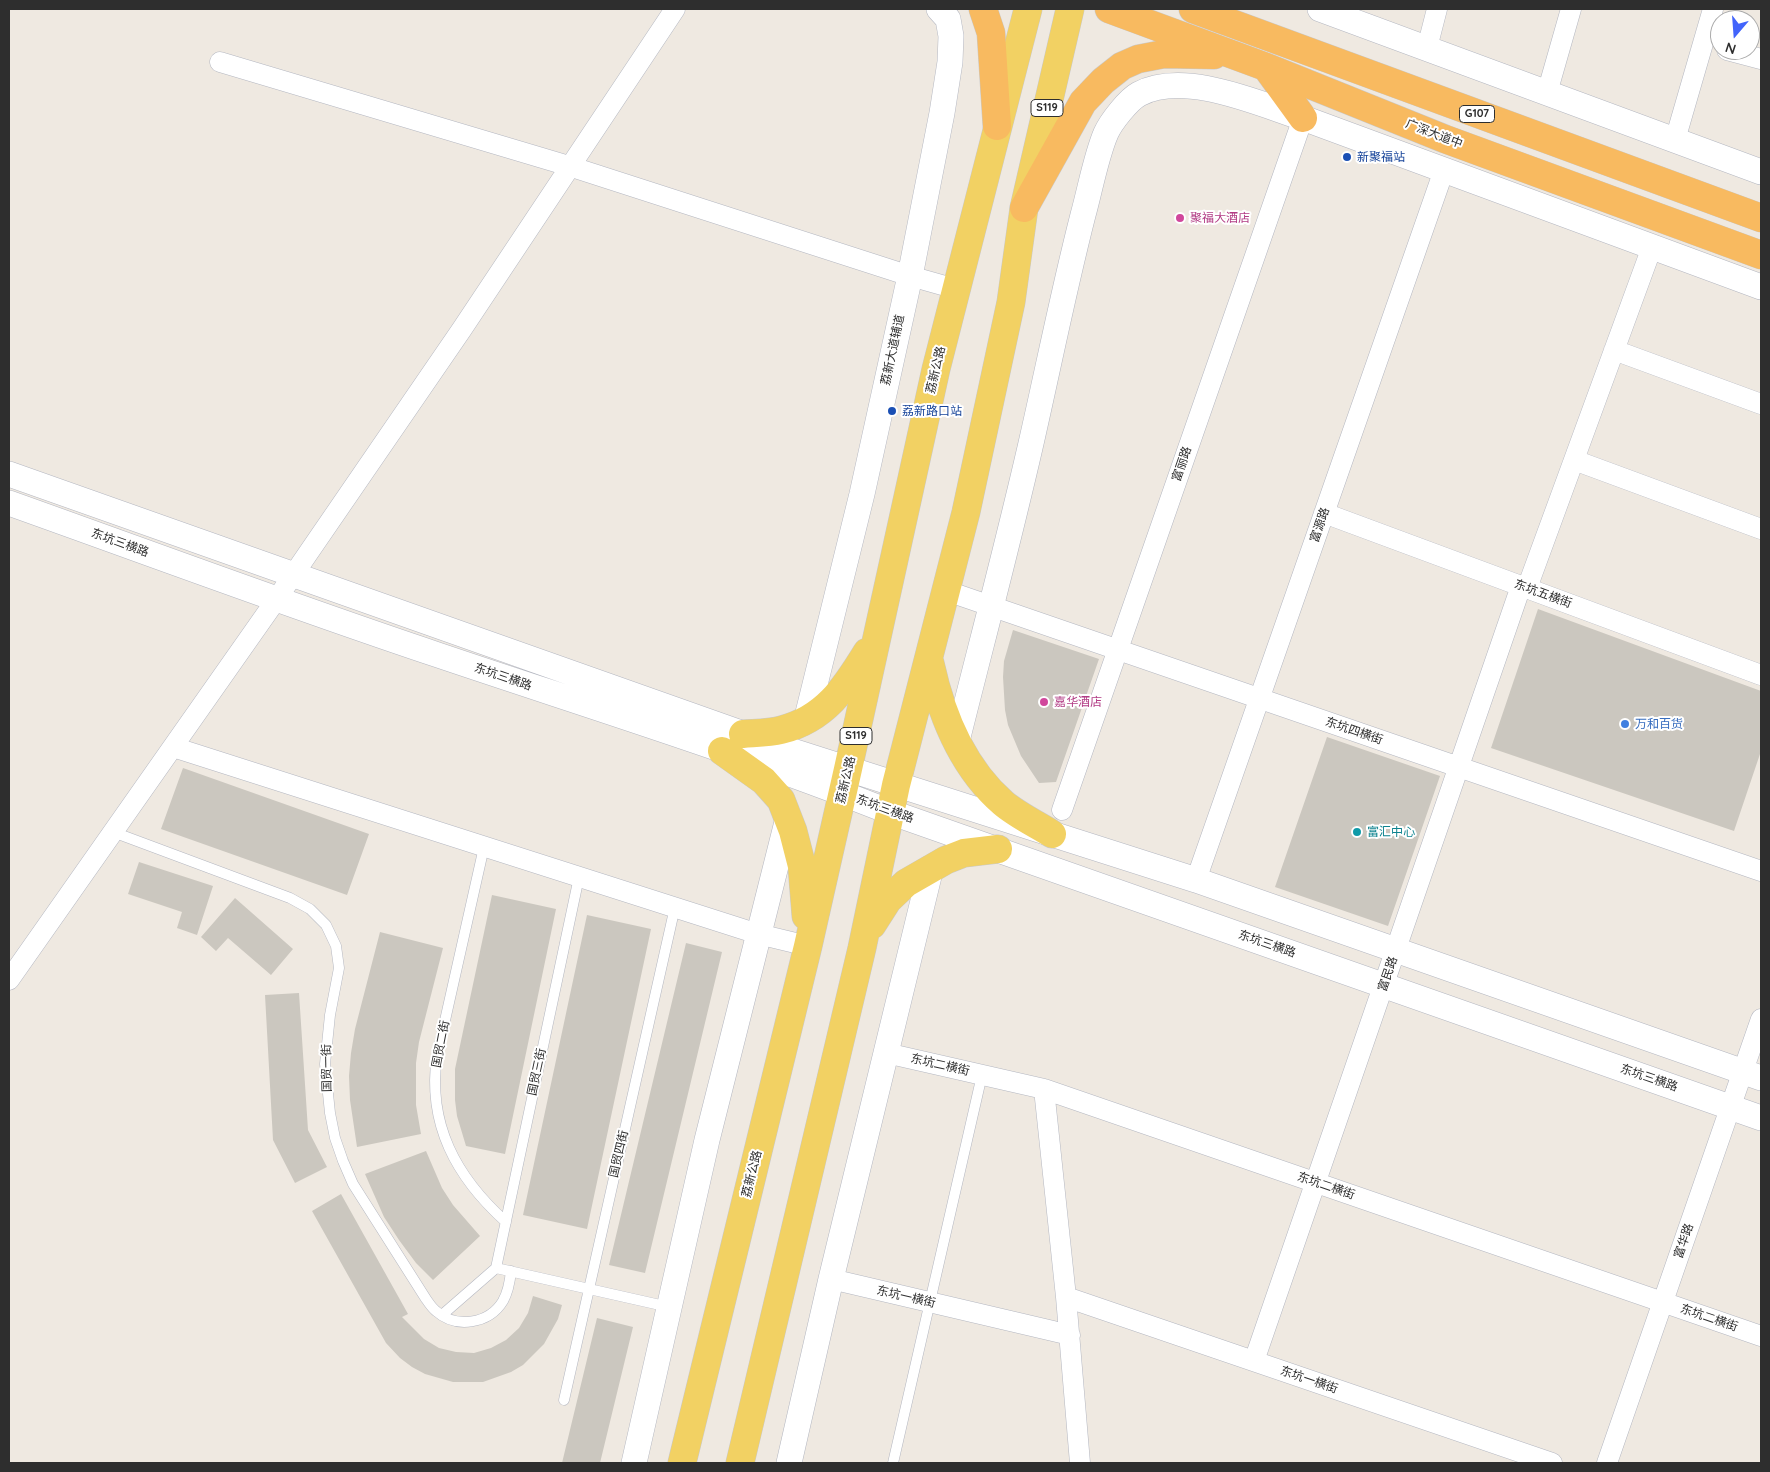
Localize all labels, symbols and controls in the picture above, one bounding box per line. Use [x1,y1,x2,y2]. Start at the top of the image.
north arrow [1710,10,1760,60]
text: N [1723,38,1738,58]
road number: S119 [1031,100,1063,116]
road number: G107 [1460,106,1494,122]
street label: 广深大道中 [1403,117,1465,151]
place label: 新聚福站 [1357,150,1405,164]
marker: 新聚福站 [1341,151,1353,163]
place label: 聚福大酒店 [1190,211,1250,225]
marker: 聚福大酒店 [1174,212,1186,224]
street label: 荔新大道辅道 [878,313,908,387]
street label: 荔新公路 [924,345,948,395]
place label: 荔新路口站 [902,404,962,418]
marker: 荔新路口站 [886,405,898,417]
street label: 富丽路 [1169,445,1195,483]
street label: 富源路 [1307,506,1333,544]
street label: 东坑三横路 [89,526,151,560]
street label: 东坑五横街 [1512,577,1574,611]
street label: 东坑三横路 [472,660,534,694]
place label: 嘉华酒店 [1054,695,1102,709]
marker: 嘉华酒店 [1038,696,1050,708]
street label: 东坑四横街 [1323,714,1385,748]
place label: 万和百货 [1635,717,1683,731]
marker: 万和百货 [1619,718,1631,730]
road number: S119 [840,728,872,744]
street label: 荔新公路 [834,755,858,805]
street label: 东坑三横路 [854,792,916,826]
place label: 富汇中心 [1367,825,1415,839]
marker: 富汇中心 [1351,826,1363,838]
street label: 东坑三横路 [1236,927,1298,961]
street label: 富民路 [1375,955,1401,993]
street label: 国贸二街 [429,1019,453,1069]
street label: 国贸一街 [319,1044,335,1092]
street label: 国贸三街 [525,1047,549,1097]
street label: 东坑二横街 [909,1051,971,1079]
street label: 东坑三横路 [1618,1061,1680,1095]
street label: 国贸四街 [607,1129,631,1179]
street label: 荔新公路 [739,1149,765,1199]
street label: 东坑二横街 [1295,1169,1357,1203]
street label: 富华路 [1671,1222,1697,1260]
street label: 东坑一横街 [875,1283,937,1311]
street label: 东坑二横街 [1678,1301,1740,1335]
street label: 东坑一横街 [1278,1363,1340,1397]

